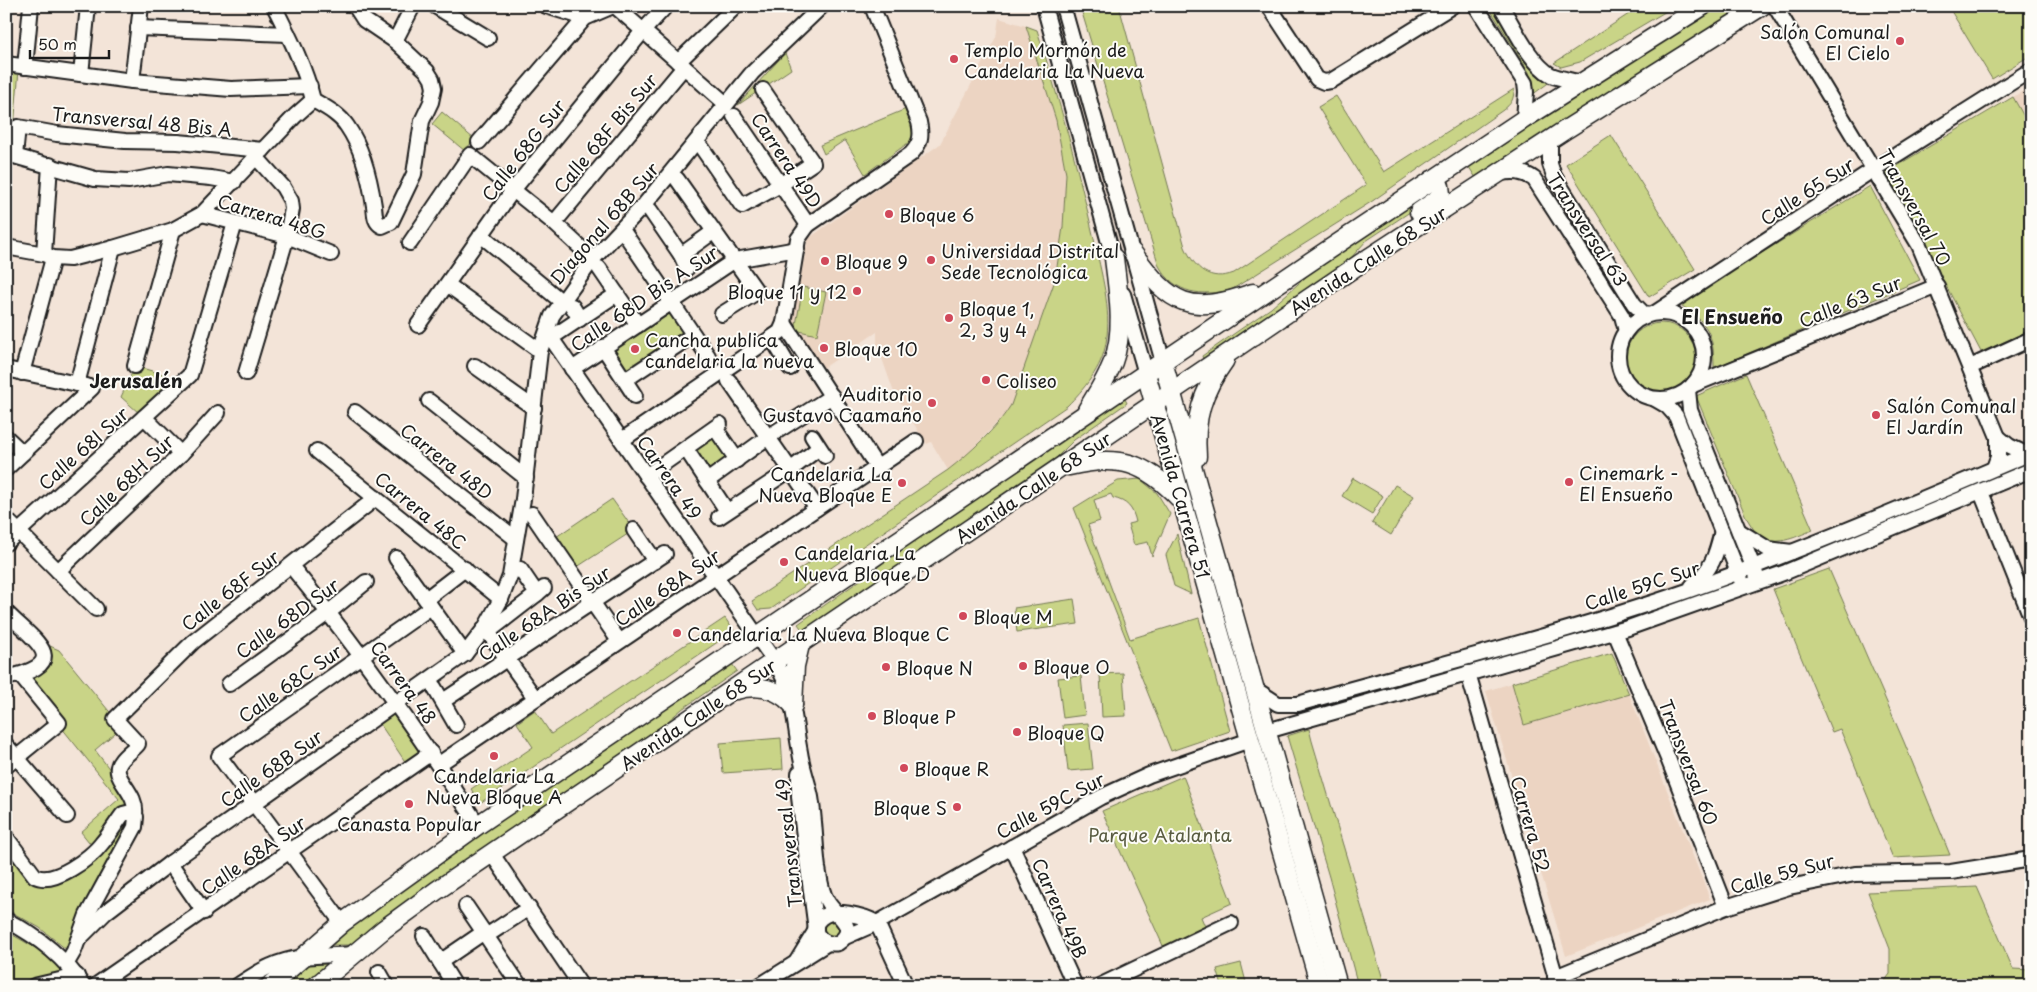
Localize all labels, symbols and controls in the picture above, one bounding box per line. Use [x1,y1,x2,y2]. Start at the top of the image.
place label: Salón Comunal El Cielo [1760,18,1890,66]
scale bar [30,28,109,60]
text: 50 m [38,32,77,55]
marker: Salón Comunal El Cielo [1894,35,1906,47]
place label: Templo Mormón de Candelaria La Nueva [964,36,1144,84]
marker: Templo Mormón de Candelaria La Nueva [948,53,960,65]
street label: Calle 68F Bis Sur [547,67,664,199]
street label: Calle 68G Sur [475,93,572,207]
street label: Transversal 48 Bis A [51,100,233,142]
street label: Carrera 49D [745,107,829,213]
street label: Transversal 70 [1872,144,1958,270]
street label: Calle 65 Sur [1755,150,1860,232]
street label: Diagonal 68B Sur [543,155,665,290]
street label: Transversal 63 [1541,167,1635,291]
street label: Carrera 48G [215,187,329,245]
street label: Avenida Calle 68 Sur [1284,198,1453,321]
place label: Bloque 6 [899,201,974,228]
marker: Bloque 6 [883,208,895,220]
place label: Universidad Distrital Sede Tecnológica [941,237,1119,285]
street label: Calle 68D Bis A Sur [565,238,724,358]
place label: Bloque 9 [835,248,908,275]
marker: Universidad Distrital Sede Tecnológica [925,254,937,266]
marker: Bloque 9 [819,255,831,267]
street label: Calle 63 Sur [1795,268,1906,334]
place label: Bloque 11 y 12 [727,278,847,305]
marker: Bloque 11 y 12 [851,285,863,297]
place label: Bloque 1, 2, 3 y 4 [959,295,1035,343]
district label: El Ensueño [1681,302,1783,330]
marker: Bloque 1, 2, 3 y 4 [943,312,955,324]
place label: Cancha publica candelaria la nueva [645,326,814,374]
place label: Bloque 10 [834,335,918,362]
marker: Bloque 10 [818,342,830,354]
marker: Cancha publica candelaria la nueva [629,343,641,355]
district label: Jerusalén [89,366,183,394]
place label: Coliseo [996,367,1057,394]
marker: Coliseo [980,374,992,386]
place label: Auditorio Gustavo Caamaño [762,380,922,428]
place label: Salón Comunal El Jardín [1886,392,2016,440]
marker: Auditorio Gustavo Caamaño [926,397,938,409]
street label: Calle 68I Sur [32,400,135,496]
marker: Salón Comunal El Jardín [1870,409,1882,421]
street label: Avenida Carrera 51 [1145,411,1217,581]
street label: Carrera 48D [395,416,499,506]
street label: Avenida Calle 68 Sur [950,424,1117,549]
street label: Calle 68H Sur [73,427,180,532]
street label: Carrera 49 [631,429,709,525]
place label: Cinemark - El Ensueño [1579,459,1679,507]
place label: Candelaria La Nueva Bloque E [759,460,893,508]
street label: Carrera 48C [369,465,473,555]
marker: Cinemark - El Ensueño [1563,476,1575,488]
marker: Candelaria La Nueva Bloque E [896,477,908,489]
place label: Candelaria La Nueva Bloque D [794,539,930,587]
street label: Calle 68A Sur [609,541,726,632]
street label: Calle 68F Sur [175,543,285,637]
street label: Calle 59C Sur [1581,553,1704,616]
marker: Candelaria La Nueva Bloque D [778,556,790,568]
street label: Calle 68A Bis Sur [473,558,616,667]
street label: Calle 68D Sur [230,571,345,665]
place label: Bloque M [973,603,1053,630]
marker: Bloque M [957,610,969,622]
place label: Candelaria La Nueva Bloque C [687,620,950,647]
marker: Candelaria La Nueva Bloque C [671,627,683,639]
street label: Carrera 48 [364,635,444,729]
street label: Calle 68C Sur [233,637,348,729]
street label: Avenida Calle 68 Sur [615,651,782,776]
place label: Bloque O [1033,653,1110,680]
place label: Bloque N [896,654,973,681]
marker: Bloque O [1017,660,1029,672]
marker: Bloque N [880,661,892,673]
street label: Transversal 60 [1653,695,1725,829]
place label: Bloque P [882,703,956,730]
marker: Bloque P [866,710,878,722]
place label: Bloque Q [1027,719,1105,746]
street label: Calle 68B Sur [214,722,328,813]
marker: Bloque Q [1011,726,1023,738]
marker: Candelaria La Nueva Bloque A [488,750,500,762]
place label: Bloque R [914,755,989,782]
place label: Candelaria La Nueva Bloque A [426,762,562,810]
marker: Bloque R [898,762,910,774]
street label: Calle 59C Sur [991,765,1110,845]
street label: Carrera 52 [1504,773,1558,875]
street label: Transversal 49 [768,777,808,909]
place label: Bloque S [873,794,947,821]
marker: Canasta Popular [403,798,415,810]
marker: Bloque S [951,801,963,813]
street label: Calle 68A Sur [195,808,311,901]
place label: Canasta Popular [337,810,482,837]
park label: Parque Atalanta [1088,821,1233,848]
street label: Calle 59 Sur [1727,846,1838,900]
street label: Carrera 49B [1026,853,1094,963]

